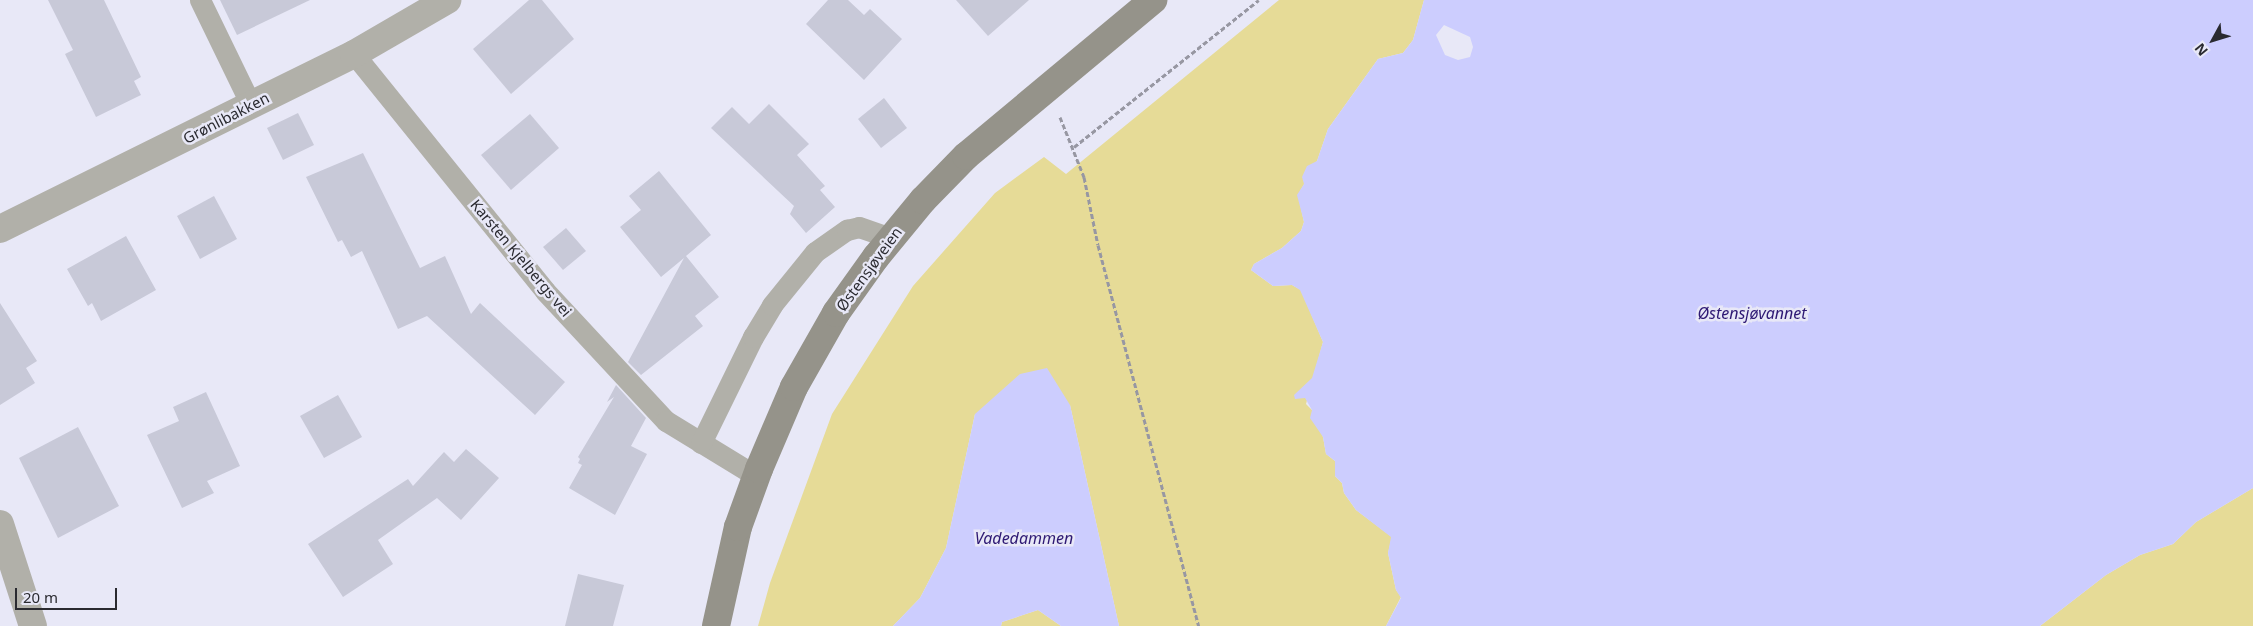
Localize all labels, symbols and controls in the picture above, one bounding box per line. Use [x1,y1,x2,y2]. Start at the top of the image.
north arrow [2188,15,2238,65]
text: N [2190,39,2212,60]
street label: Grønlibakken [180,89,272,147]
street label: Karsten Kjelbergs vei [467,196,575,320]
street label: Østensjøveien [832,223,906,315]
water label: Østensjøvannet [1697,303,1807,323]
water label: Vadedammen [975,528,1073,548]
scale bar [18,578,120,610]
text: 20 m [23,587,58,607]

